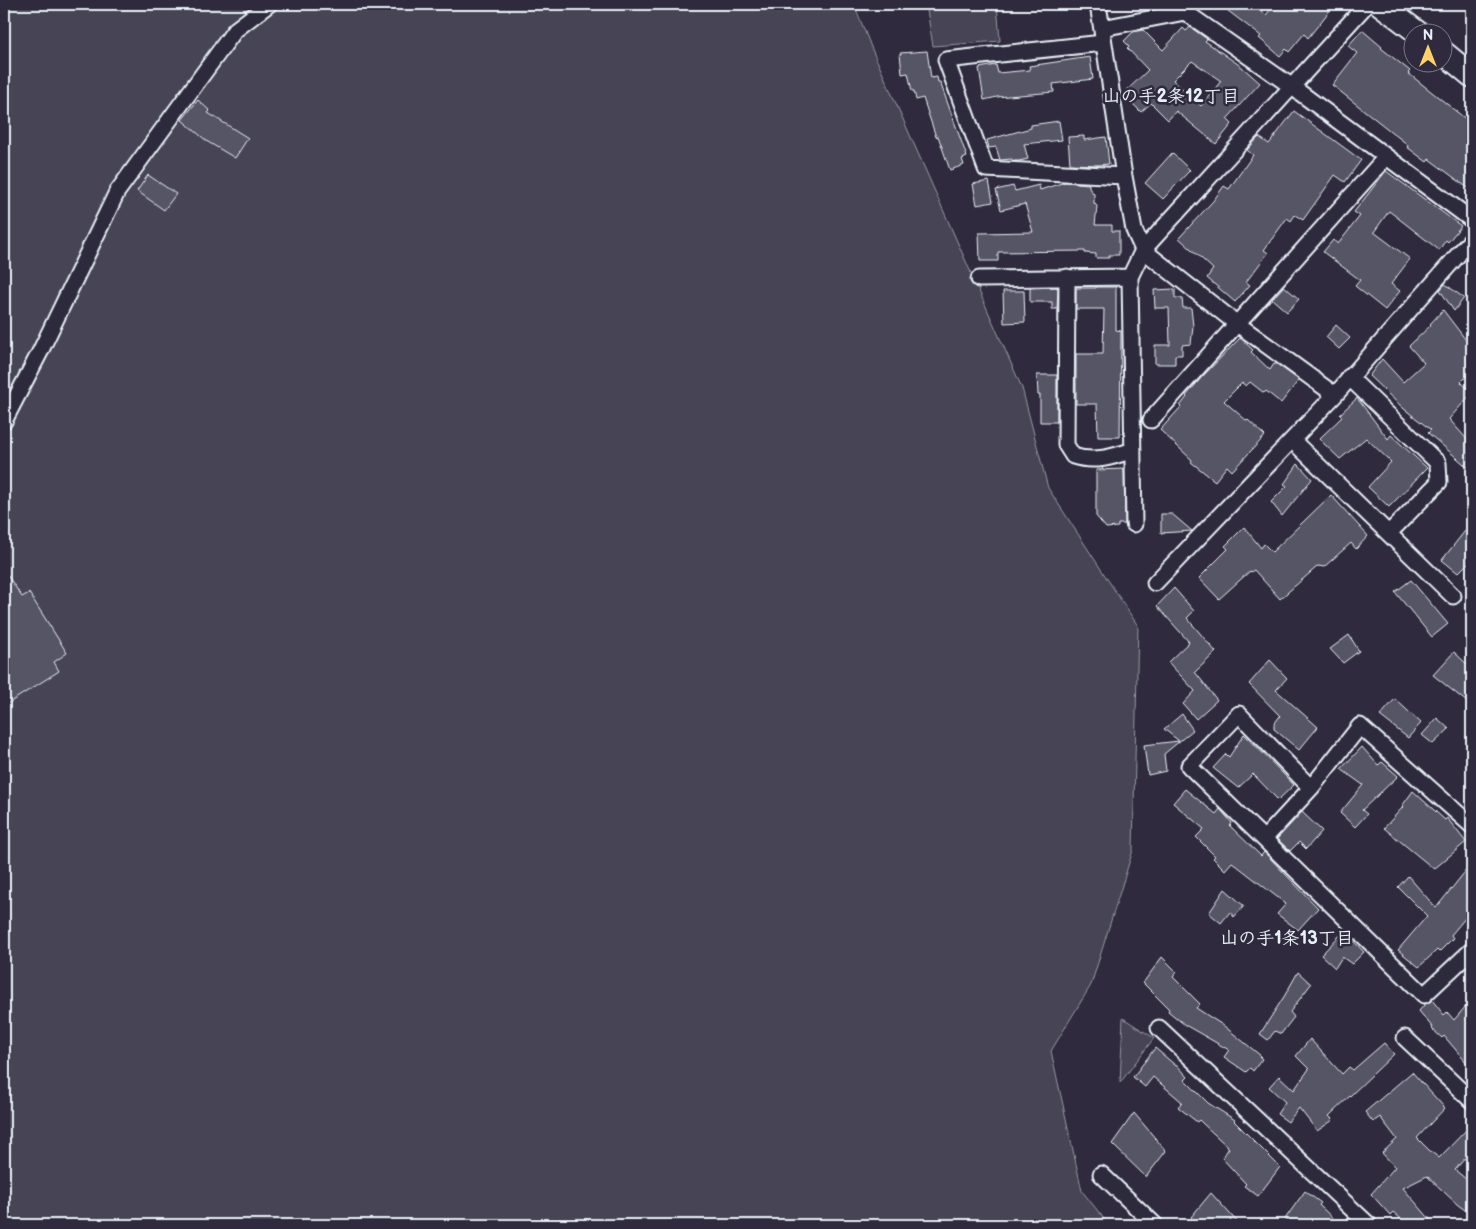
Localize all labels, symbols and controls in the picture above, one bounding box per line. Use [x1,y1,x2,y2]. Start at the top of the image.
north arrow [1404,22,1454,72]
text: N [1423,27,1433,44]
district label: 山の手2条12丁目 [1102,86,1240,107]
district label: 山の手1条13丁目 [1220,928,1354,949]

